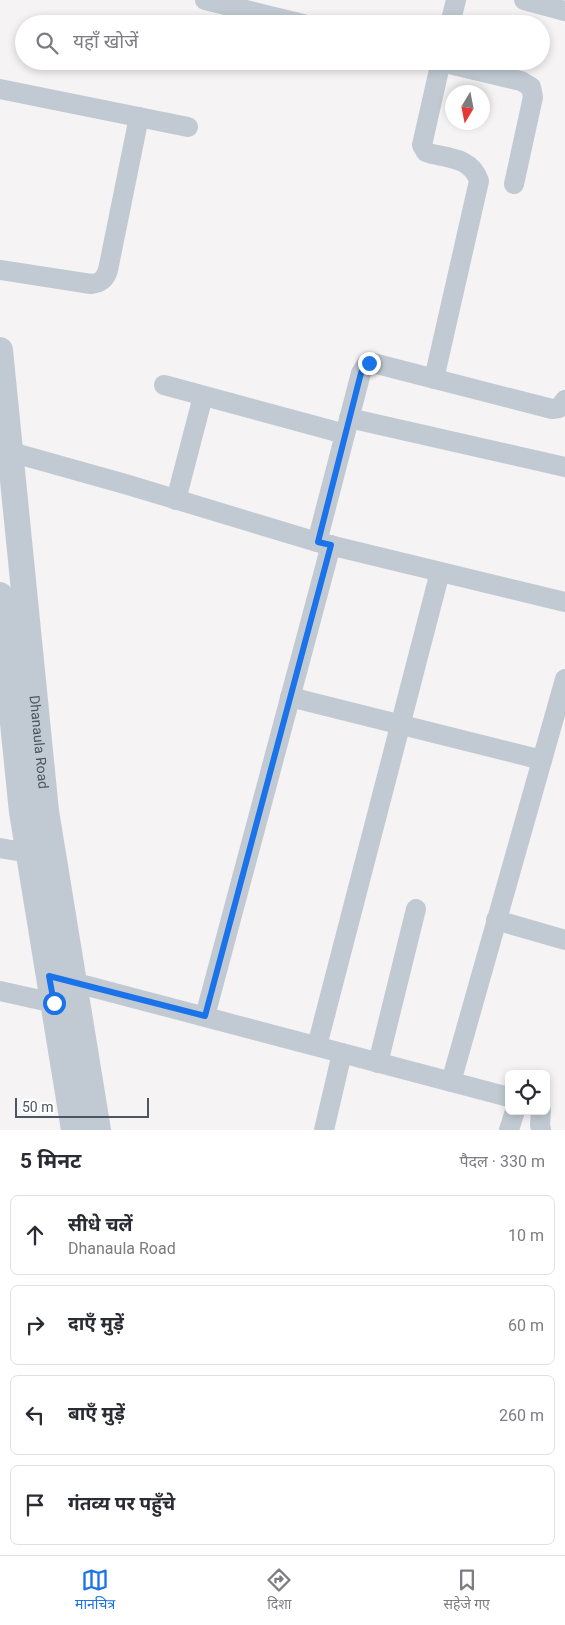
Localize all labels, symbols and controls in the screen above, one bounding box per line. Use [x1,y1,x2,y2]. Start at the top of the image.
search box [15,15,550,70]
icon: search [33,29,61,57]
text: यहाँ खोजें [73,30,138,53]
north arrow [445,85,490,130]
route end [358,352,381,375]
street label: Dhanaula Road [26,694,52,790]
route start [43,992,66,1015]
map controls [505,1070,550,1115]
button: locate [505,1070,550,1115]
scale bar [15,1095,149,1118]
text: 50 m [22,1099,54,1115]
text: 5 मिनट [20,1149,81,1173]
text: पैदल · 330 m [459,1152,545,1171]
text: सीधे चलें [68,1213,133,1236]
icon: ahead [21,1221,49,1249]
text: 10 m [508,1226,544,1245]
text: Dhanaula Road [68,1239,176,1258]
icon: right [21,1311,49,1339]
text: दाएँ मुड़ें [68,1312,124,1335]
text: 60 m [508,1316,544,1335]
icon: left [21,1401,49,1429]
text: बाएँ मुड़ें [68,1402,125,1425]
text: 260 m [499,1406,544,1425]
icon: arrive [21,1491,49,1519]
text: गंतव्य पर पहुँचे [68,1492,175,1515]
tab: मानचित्र [75,1566,115,1615]
tab: दिशा [265,1566,293,1615]
tab: सहेजे गए [443,1566,490,1615]

